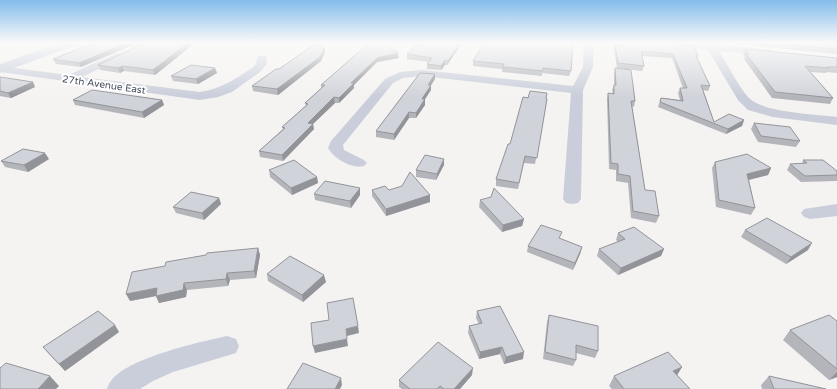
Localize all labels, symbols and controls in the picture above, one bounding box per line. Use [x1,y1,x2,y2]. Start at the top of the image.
street label: 27th Avenue East [61,73,146,97]

